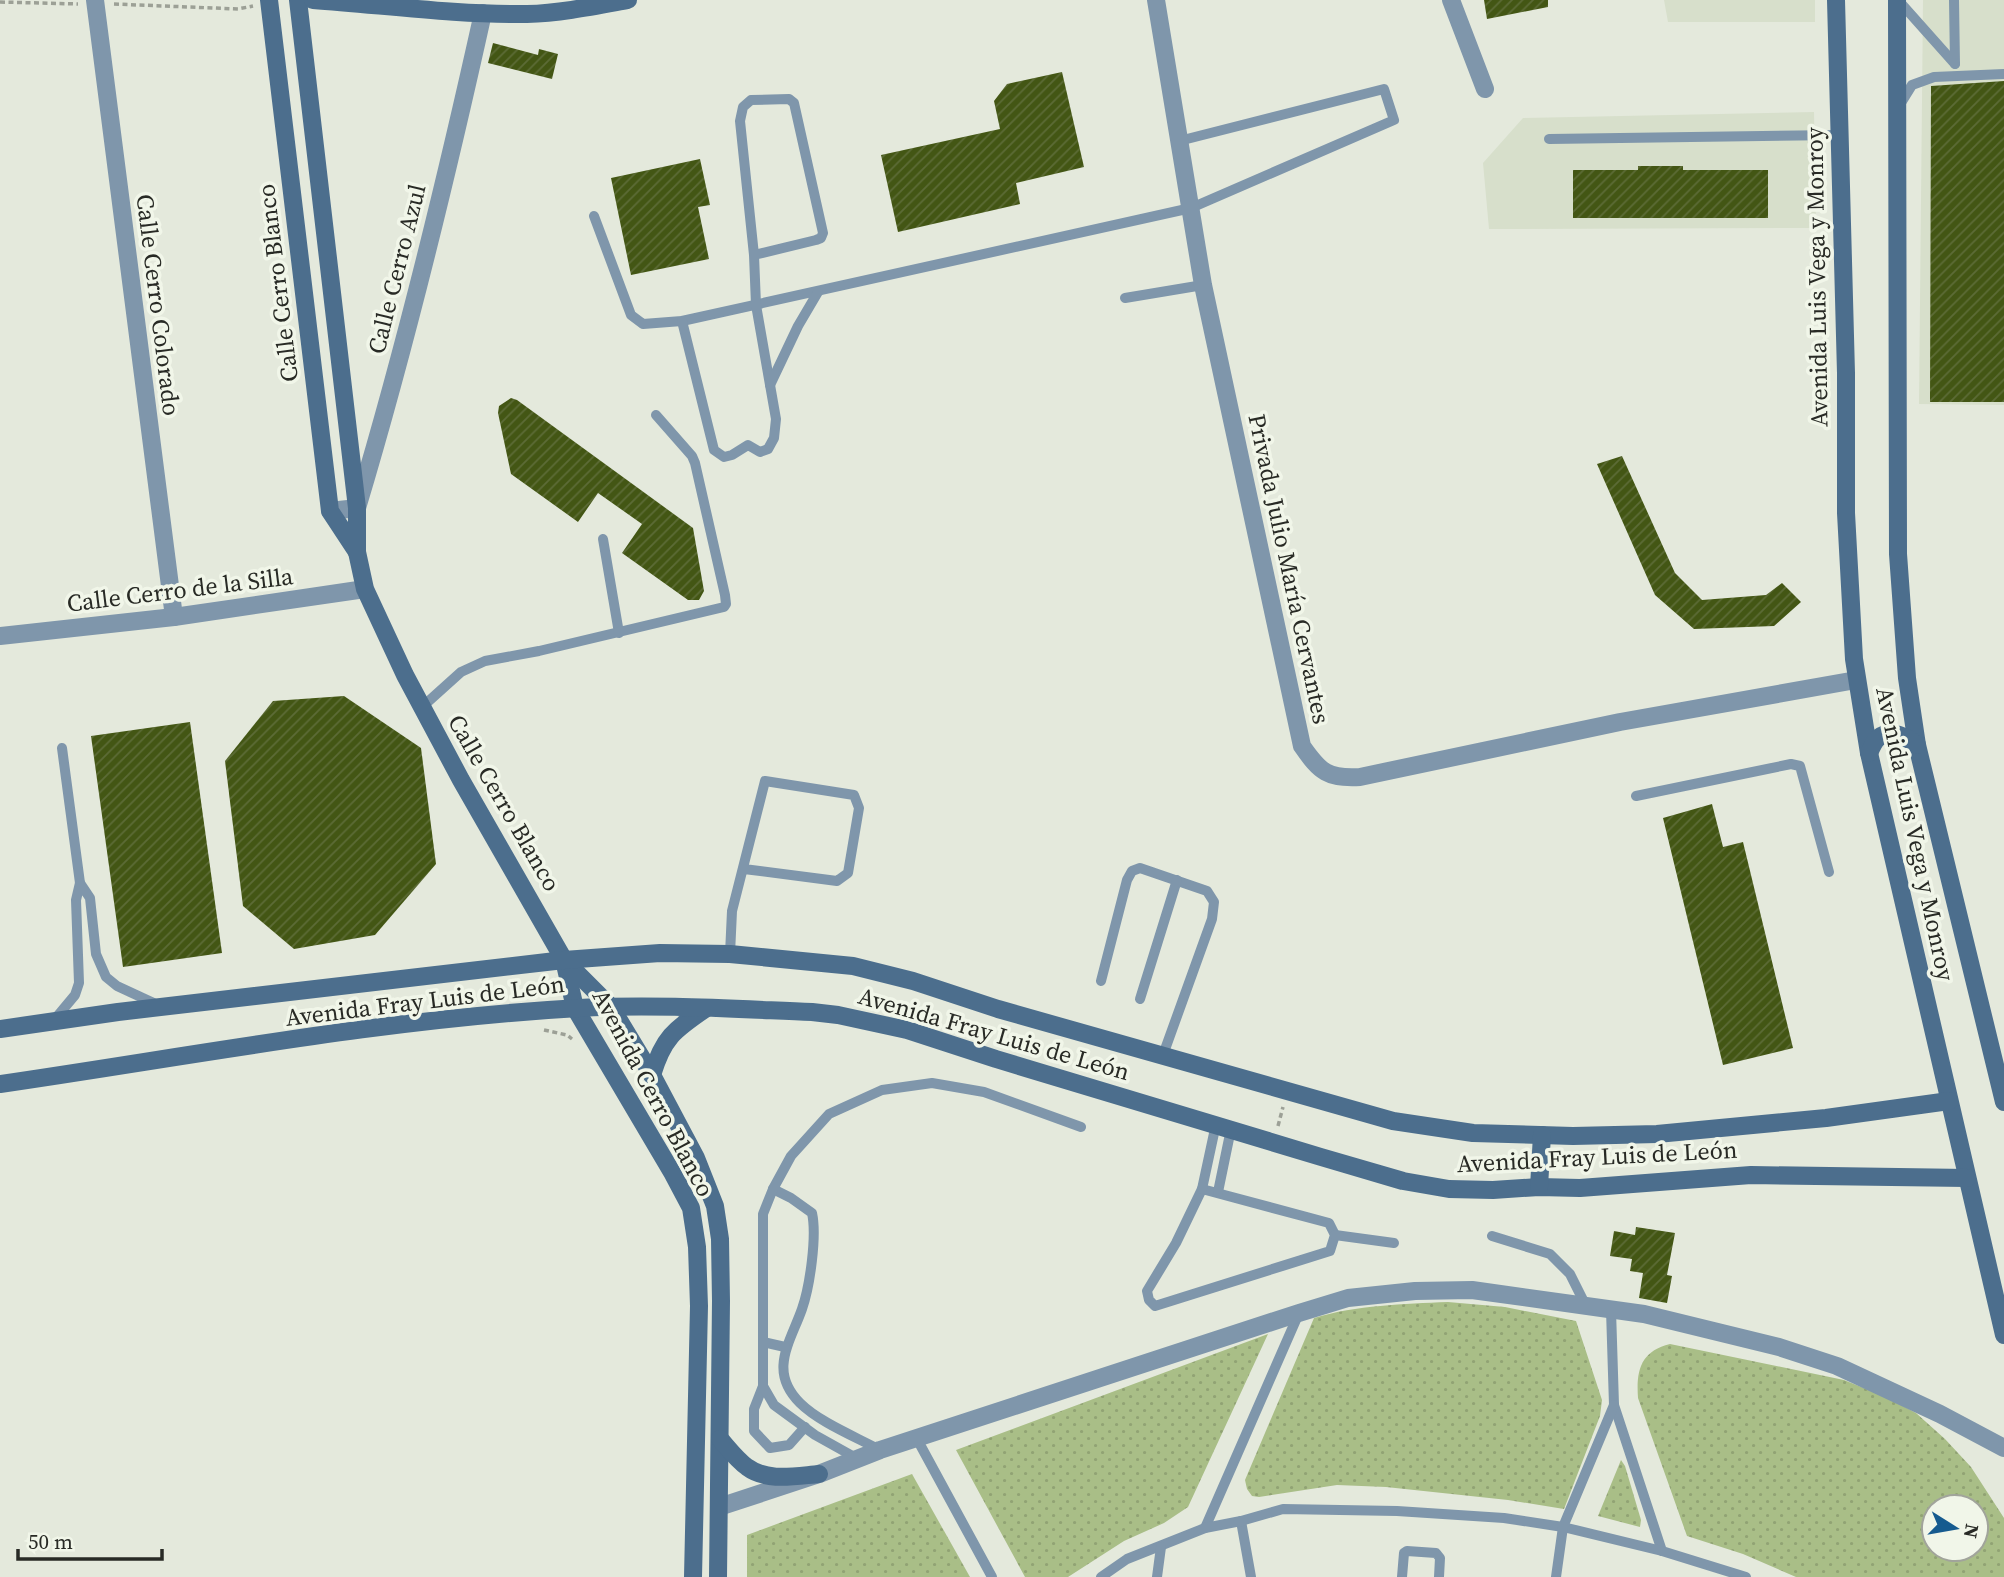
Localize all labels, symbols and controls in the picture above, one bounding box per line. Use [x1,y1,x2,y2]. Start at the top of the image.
street label: Avenida Luis Vega y Monroy [1797,126,1836,427]
street label: Calle Cerro Azul [359,181,434,357]
street label: Calle Cerro Blanco [249,182,306,384]
street label: Calle Cerro Colorado [129,192,188,418]
street label: Privada Julio María Cervantes [1240,411,1338,727]
street label: Calle Cerro de la Silla [65,559,296,620]
street label: Avenida Luis Vega y Monroy [1868,684,1963,985]
street label: Calle Cerro Blanco [440,708,568,897]
street label: Avenida Fray Luis de León [283,967,566,1034]
street label: Avenida Fray Luis de León [855,979,1134,1088]
street label: Avenida Cerro Blanco [585,983,722,1202]
street label: Avenida Fray Luis de León [1456,1133,1738,1180]
north arrow [1920,1493,1990,1563]
scale bar [18,1518,161,1562]
text: N [1958,1522,1986,1541]
text: 50 m [28,1527,73,1556]

